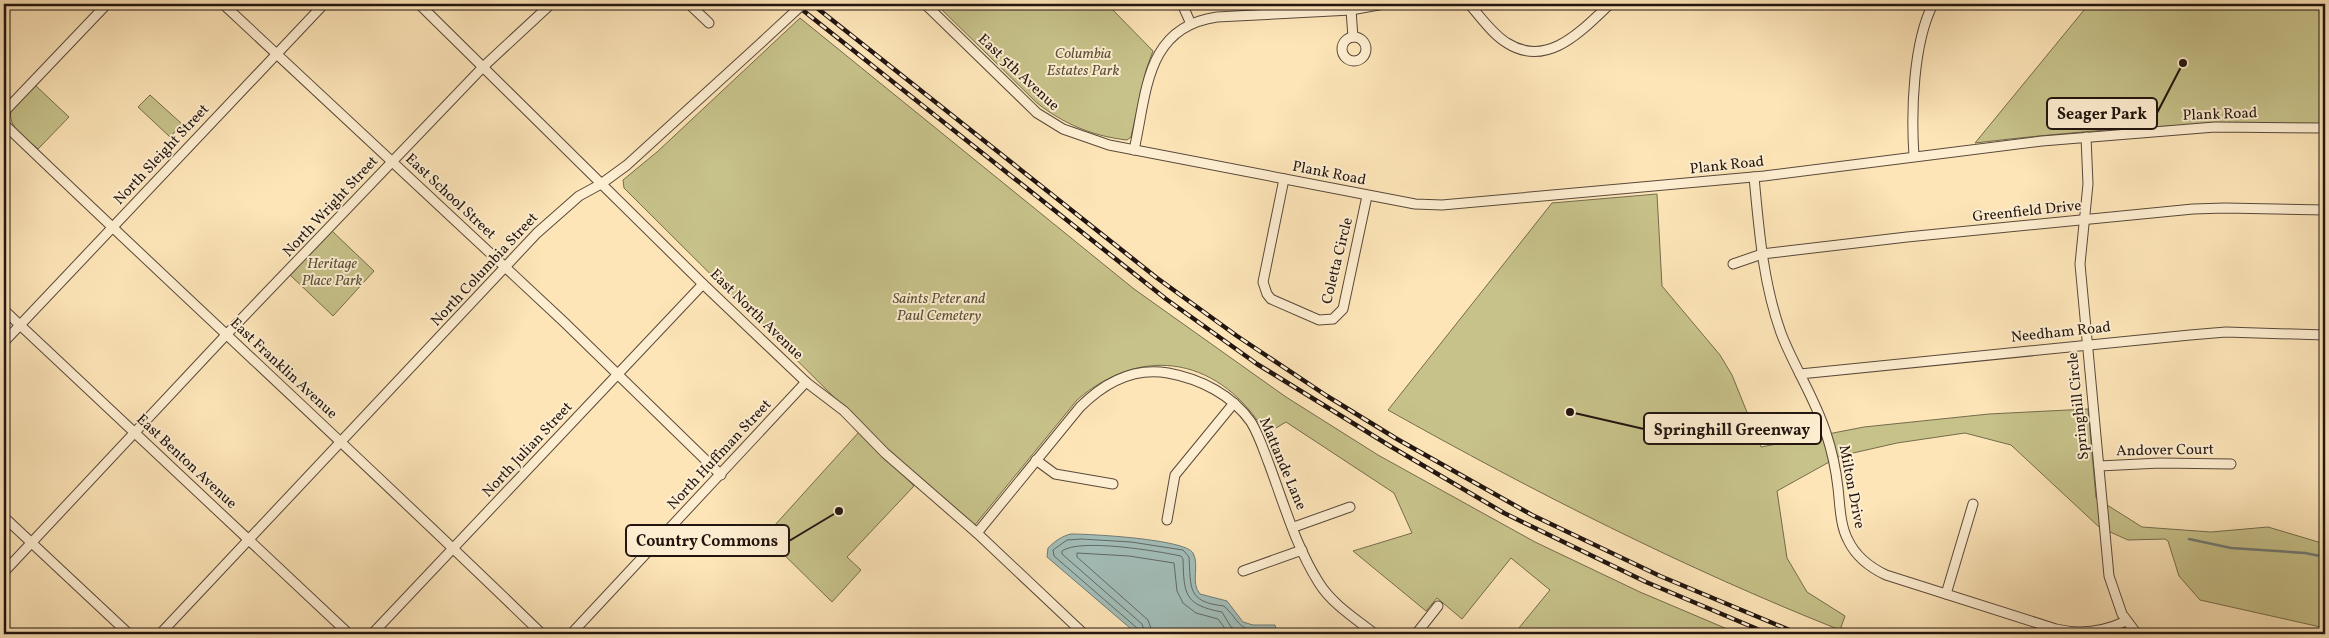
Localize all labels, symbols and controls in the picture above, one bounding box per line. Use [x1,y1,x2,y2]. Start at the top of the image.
street label: East 5th Avenue [973,30,1063,116]
park label: Columbia Estates Park [1047,44,1119,82]
callout: Seager Park [2047,98,2157,129]
street label: North Sleight Street [110,100,214,210]
street label: Plank Road [2182,103,2258,127]
text: Seager Park [2057,104,2147,126]
street label: East School Street [400,149,500,245]
street label: North Wright Street [279,152,383,262]
street label: Plank Road [1689,152,1765,180]
street label: Plank Road [1290,157,1368,191]
street label: Greenfield Drive [1971,196,2083,228]
street label: North Columbia Street [427,208,543,332]
street label: Coletta Circle [1317,215,1359,307]
park label: Heritage Place Park [301,254,363,292]
street label: East North Avenue [705,265,807,365]
park label: Saints Peter and Paul Cemetery [892,289,986,327]
street label: East Franklin Avenue [225,314,341,424]
street label: Needham Road [2010,317,2112,349]
street label: Springhill Circle [2063,351,2095,461]
street label: North Huffman Street [663,395,777,515]
street label: North Julian Street [478,398,578,502]
street label: East Benton Avenue [131,410,241,514]
callout: Springhill Greenway [1644,413,1821,444]
street label: Mattande Lane [1253,415,1311,513]
text: Springhill Greenway [1654,420,1810,442]
street label: Andover Court [2116,440,2214,462]
street label: Milton Drive [1833,443,1869,531]
callout: Country Commons [626,525,789,556]
text: Country Commons [636,531,778,553]

